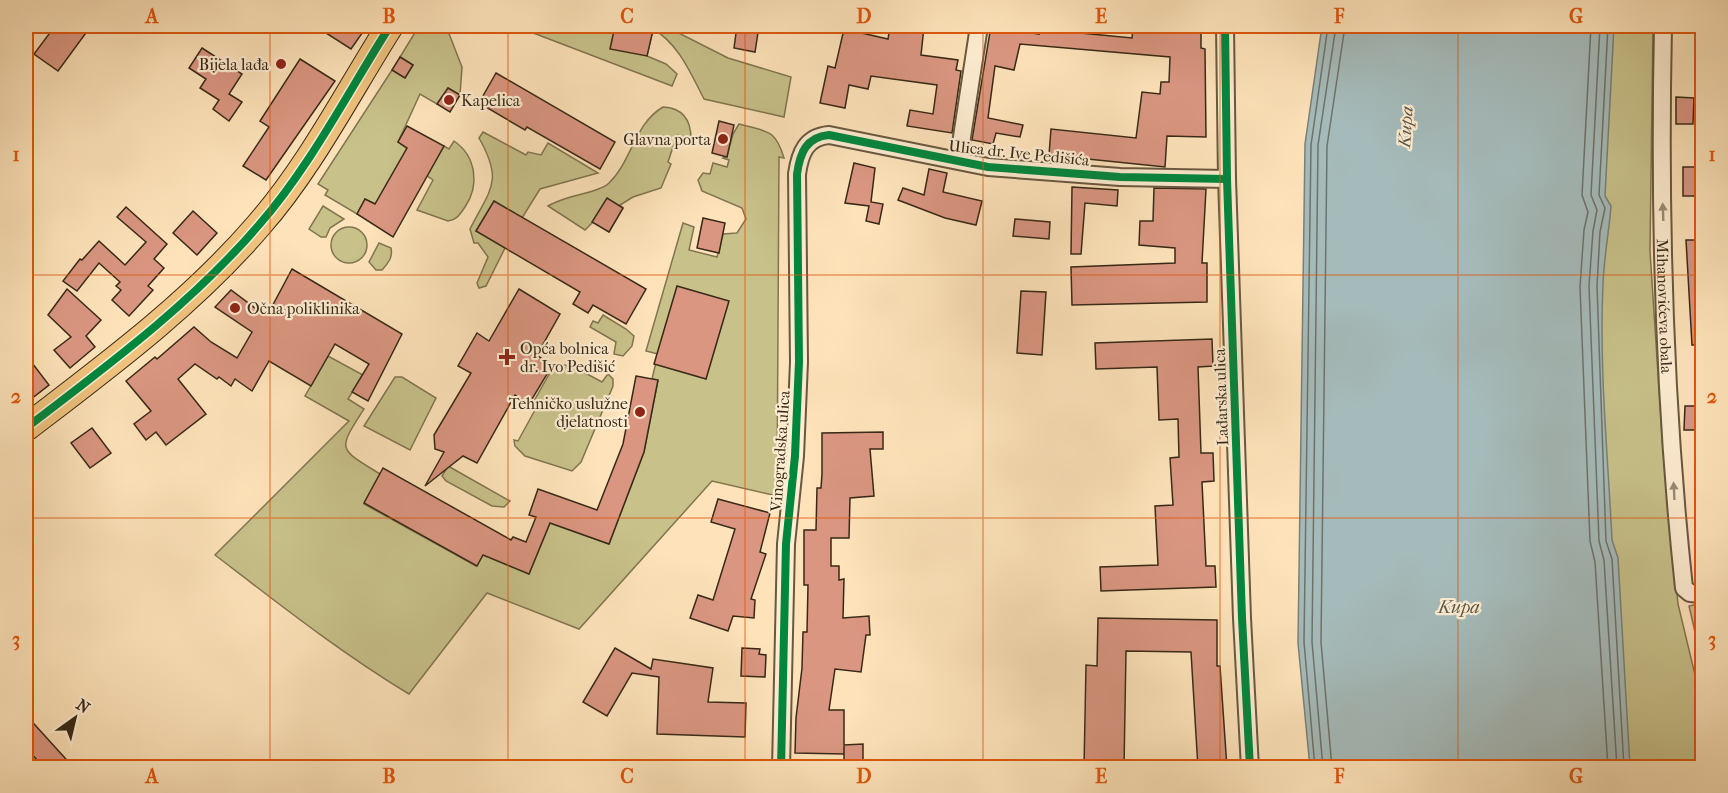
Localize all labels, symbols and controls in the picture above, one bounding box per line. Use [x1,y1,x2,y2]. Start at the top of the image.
text: A [144,5,160,28]
text: B [382,5,396,28]
text: C [620,5,634,28]
text: D [856,5,872,28]
text: E [1095,5,1107,28]
text: F [1333,5,1345,28]
text: G [1569,5,1583,28]
place label: Bijela lađa [199,55,270,74]
marker: Bijela lađa [274,57,288,71]
place label: Kapelica [461,91,521,110]
marker: Kapelica [442,93,456,107]
water label: Kupa [1394,106,1418,150]
place label: Glavna porta [623,130,712,149]
marker: Glavna porta [716,132,730,146]
street label: Ulica dr. Ive Pedišića [948,136,1091,170]
text: 1 [12,143,20,166]
text: 1 [1708,143,1716,166]
one-way arrow [1658,202,1668,221]
street label: Mihanovićeva obala [1653,238,1677,374]
place label: Očna poliklinika [247,299,360,318]
marker: Očna poliklinika [228,301,242,315]
place label: Opća bolnica dr. Ivo Pedišić [520,339,615,376]
street label: Lađarska ulica [1210,347,1232,446]
marker: Opća bolnica dr. Ivo Pedišić [498,348,516,366]
text: 2 [11,385,21,408]
text: 2 [1707,385,1717,408]
street label: Vinogradska ulica [766,389,794,513]
place label: Tehničko uslužne djelatnosti [509,394,628,431]
marker: Tehničko uslužne djelatnosti [633,405,647,419]
one-way arrow [1670,481,1679,500]
water label: Kupa [1436,597,1480,618]
text: 3 [12,628,20,651]
text: 3 [1708,628,1716,651]
north arrow [45,688,105,748]
text: N [73,695,94,718]
text: A [144,765,160,788]
text: B [382,765,396,788]
text: C [620,765,634,788]
text: D [856,765,872,788]
text: E [1095,765,1107,788]
text: F [1333,765,1345,788]
text: G [1569,765,1583,788]

